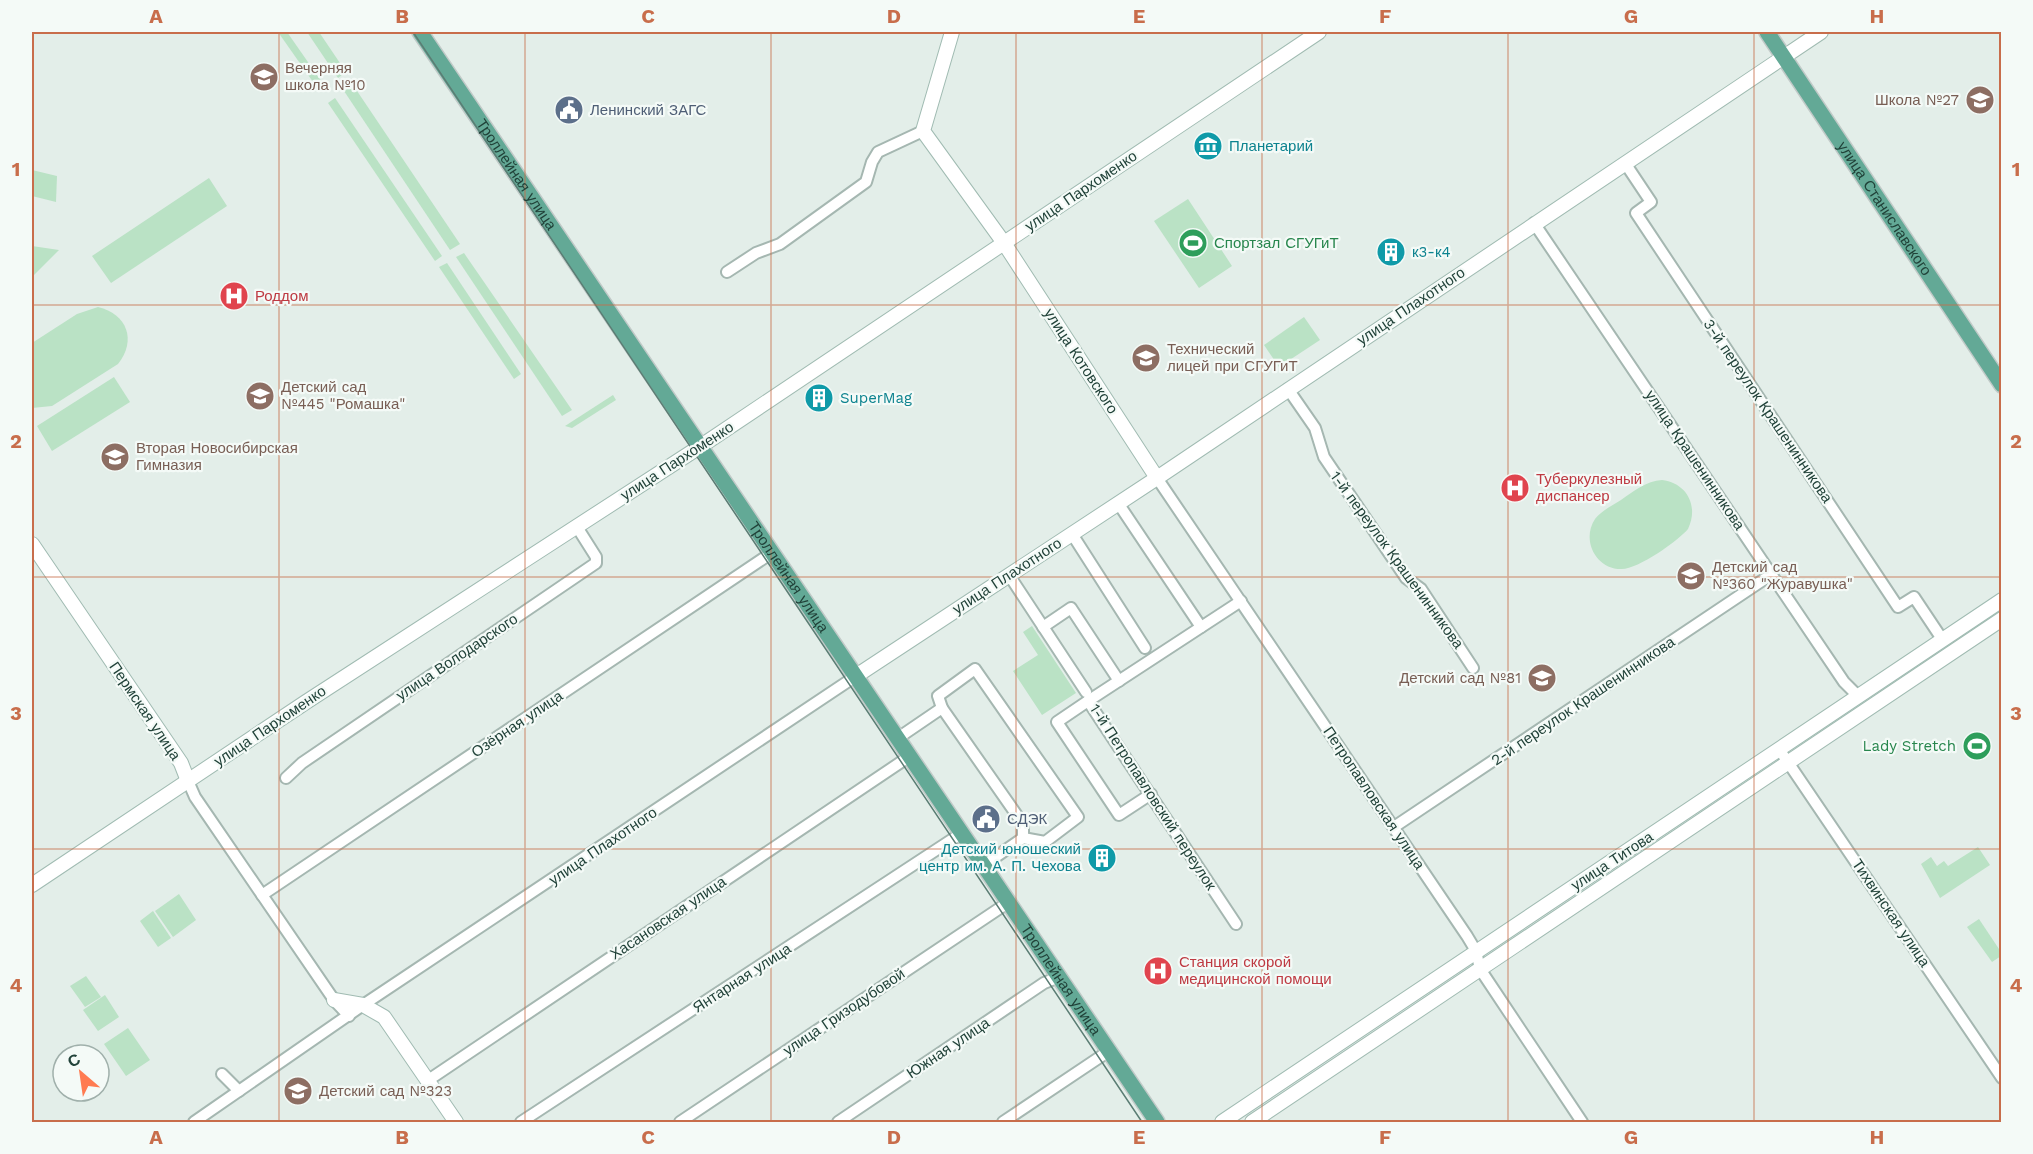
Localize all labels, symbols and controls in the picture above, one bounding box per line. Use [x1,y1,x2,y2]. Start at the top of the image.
text: A [149,4,163,28]
text: B [395,4,409,28]
text: C [641,4,655,28]
text: D [887,4,901,28]
text: E [1133,4,1145,28]
text: F [1379,4,1391,28]
text: G [1624,4,1638,28]
text: H [1870,4,1884,28]
place label: Вечерняя школа №10 [285,59,366,94]
school or university icon: Вечерняя школа №10 [248,61,280,93]
school or university icon: Школа №27 [1964,84,1996,116]
place label: Школа №27 [1875,91,1959,109]
public building icon: Ленинский ЗАГС [553,94,585,126]
place label: Ленинский ЗАГС [590,101,707,119]
street label: Троллейная улица [472,116,561,234]
museum icon: Планетарий [1192,130,1224,162]
place label: Планетарий [1229,137,1313,155]
street label: улица Станиславского [1833,138,1936,279]
street label: улица Пархоменко [1022,147,1140,235]
text: 1 [12,157,20,181]
text: 1 [2012,157,2020,181]
sports icon: Спортзал СГУГиТ [1177,227,1209,259]
place label: Спортзал СГУГиТ [1214,234,1339,252]
building icon: к3-к4 [1375,236,1407,268]
place label: к3-к4 [1412,243,1451,261]
street label: улица Плахотного [1354,263,1468,349]
hospital icon: Роддом [218,280,250,312]
place label: Роддом [255,287,309,305]
street label: улица Котовского [1040,305,1122,417]
street label: 3-й переулок Крашенинникова [1700,316,1837,507]
place label: Технический лицей при СГУГиТ [1167,340,1298,375]
school or university icon: Технический лицей при СГУГиТ [1130,342,1162,374]
place label: Детский сад №445 "Ромашка" [281,378,405,413]
school or university icon: Детский сад №445 "Ромашка" [244,380,276,412]
building icon: SuperMag [803,382,835,414]
street label: улица Крашенинникова [1641,387,1749,534]
place label: SuperMag [840,389,912,407]
street label: улица Пархоменко [617,418,737,504]
text: 2 [10,429,22,453]
text: 2 [2010,429,2022,453]
place label: Вторая Новосибирская Гимназия [136,439,298,474]
school or university icon: Вторая Новосибирская Гимназия [99,441,131,473]
street label: 1-й переулок Крашенинникова [1327,468,1468,653]
place label: Туберкулезный диспансер [1536,470,1642,505]
hospital icon: Туберкулезный диспансер [1499,472,1531,504]
street label: Троллейная улица [745,518,833,637]
street label: улица Плахотного [949,534,1065,618]
place label: Детский сад №360 "Журавушка" [1712,558,1853,593]
school or university icon: Детский сад №360 "Журавушка" [1675,560,1707,592]
street label: улица Володарского [393,610,521,704]
street label: 2-й переулок Крашенинникова [1488,632,1679,769]
street label: Пермская улица [105,658,185,764]
school or university icon: Детский сад №81 [1526,662,1558,694]
place label: Детский сад №81 [1399,669,1521,687]
street label: улица Пархоменко [211,682,329,770]
street label: Озёрная улица [468,686,567,761]
text: 3 [10,701,22,725]
street label: 1-й Петропавловский переулок [1086,701,1220,894]
text: 3 [2010,701,2022,725]
street label: Петропавловская улица [1319,723,1429,873]
sports icon: Lady Stretch [1961,730,1993,762]
place label: Lady Stretch [1862,737,1956,755]
street label: улица Плахотного [546,803,660,889]
public building icon: СДЭК [970,803,1002,835]
place label: СДЭК [1007,810,1047,828]
street label: улица Титова [1568,827,1657,894]
place label: Детский юношеский центр им. А. П. Чехова [919,840,1082,875]
building icon: Детский юношеский центр им. А. П. Чехова [1086,842,1118,874]
street label: Тихвинская улица [1848,856,1934,971]
street label: Хасановская улица [607,872,730,963]
street label: Троллейная улица [1017,921,1105,1039]
street label: Янтарная улица [689,939,795,1016]
place label: Станция скорой медицинской помощи [1179,953,1332,988]
hospital icon: Станция скорой медицинской помощи [1142,955,1174,987]
street label: улица Гризодубовой [780,965,908,1059]
text: 4 [10,973,23,997]
text: 4 [2010,973,2023,997]
street label: Южная улица [903,1013,993,1082]
north arrow [51,1043,111,1103]
text: С [64,1049,84,1071]
school or university icon: Детский сад №323 [282,1075,314,1107]
place label: Детский сад №323 [319,1082,452,1100]
text: A [149,1125,163,1149]
text: B [395,1125,409,1149]
text: C [641,1125,655,1149]
text: D [887,1125,901,1149]
text: E [1133,1125,1145,1149]
text: F [1379,1125,1391,1149]
text: G [1624,1125,1638,1149]
text: H [1870,1125,1884,1149]

